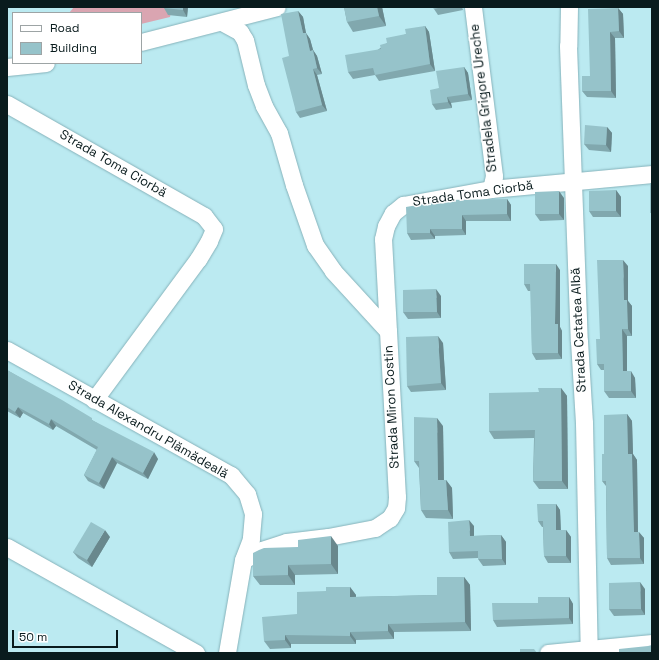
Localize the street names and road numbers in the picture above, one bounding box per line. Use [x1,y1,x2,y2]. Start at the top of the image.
street label: Stradela Grigore Ureche [467,23,501,173]
street label: Strada Toma Ciorbă [56,127,170,201]
street label: Strada Toma Ciorbă [412,178,534,210]
street label: Strada Cetatea Albă [568,267,590,393]
street label: Strada Miron Costin [381,345,403,469]
street label: Strada Alexandru Plămădeală [65,378,231,482]

